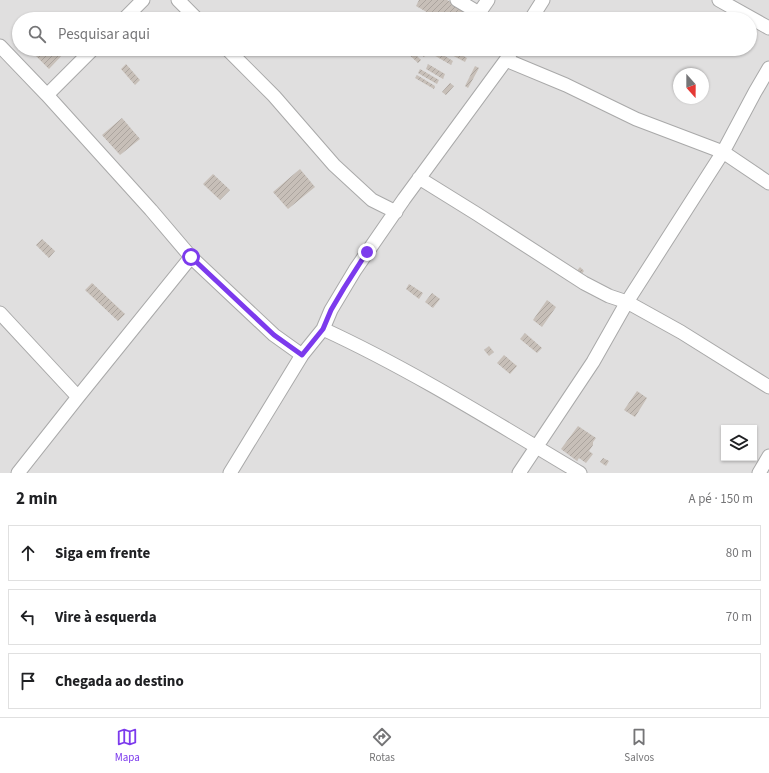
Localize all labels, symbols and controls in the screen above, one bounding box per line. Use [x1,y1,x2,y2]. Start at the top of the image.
search box [12,12,757,56]
icon: search [26,23,48,45]
text: Pesquisar aqui [58,24,150,45]
north arrow [673,68,709,104]
route end [358,243,376,261]
route start [182,248,200,266]
map controls [721,425,757,461]
button: layers [721,425,757,461]
text: 2 min [16,487,57,511]
text: A pé · 150 m [688,490,753,508]
icon: ahead [17,542,39,564]
text: Siga em frente [55,543,150,564]
text: 80 m [726,544,752,562]
icon: left [17,606,39,628]
text: Vire à esquerda [55,607,157,628]
text: 70 m [726,608,752,626]
icon: arrive [17,670,39,692]
text: Chegada ao destino [55,671,184,692]
tab: Mapa [115,726,140,765]
tab: Rotas [369,726,395,765]
tab: Salvos [624,726,654,765]

